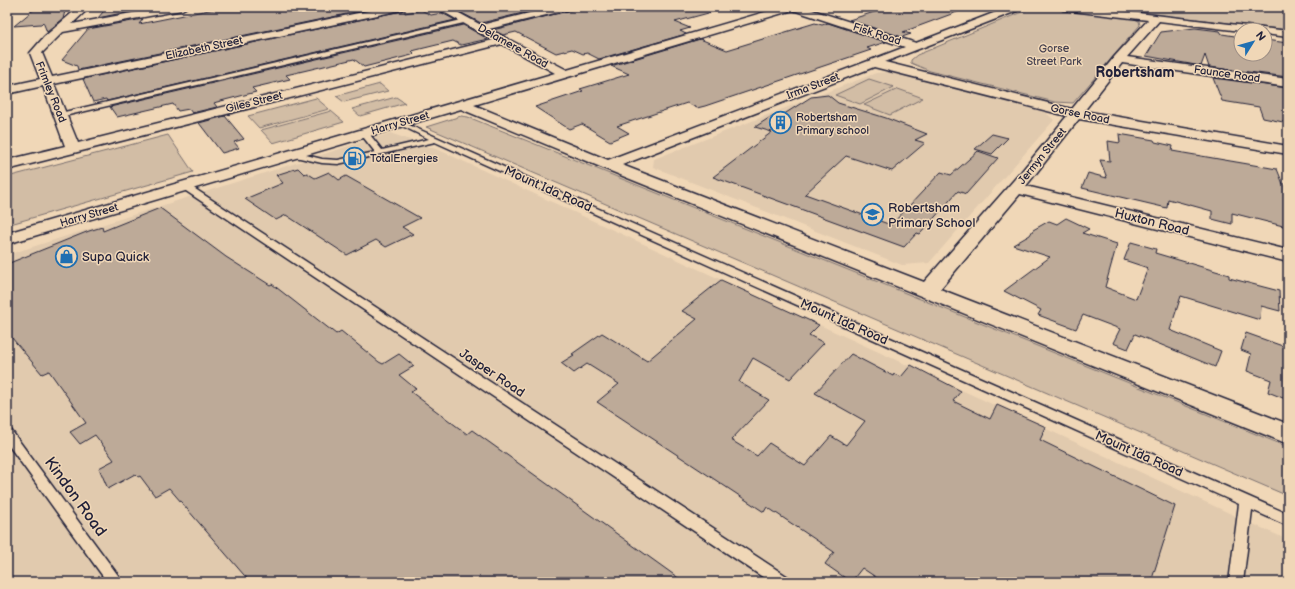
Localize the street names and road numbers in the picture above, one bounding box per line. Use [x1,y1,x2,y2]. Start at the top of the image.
street label: Fisk Road [851,20,903,48]
street label: Delamere Road [476,21,550,71]
street label: Elizabeth Street [164,33,244,63]
street label: Frimley Road [33,60,69,124]
street label: Faunce Road [1193,63,1261,85]
street label: Irma Street [785,70,842,102]
street label: Giles Street [224,89,284,115]
street label: Gorse Road [1049,101,1111,127]
street label: Harry Street [369,108,431,138]
street label: Jermyn Street [1015,125,1069,187]
street label: Mount Ida Road [502,163,594,215]
street label: Harry Street [58,200,120,230]
street label: Huxton Road [1113,205,1191,239]
street label: Mount Ida Road [798,296,890,348]
street label: Jasper Road [456,345,528,401]
street label: Mount Ida Road [1093,428,1185,480]
street label: Kindon Road [40,454,110,540]

